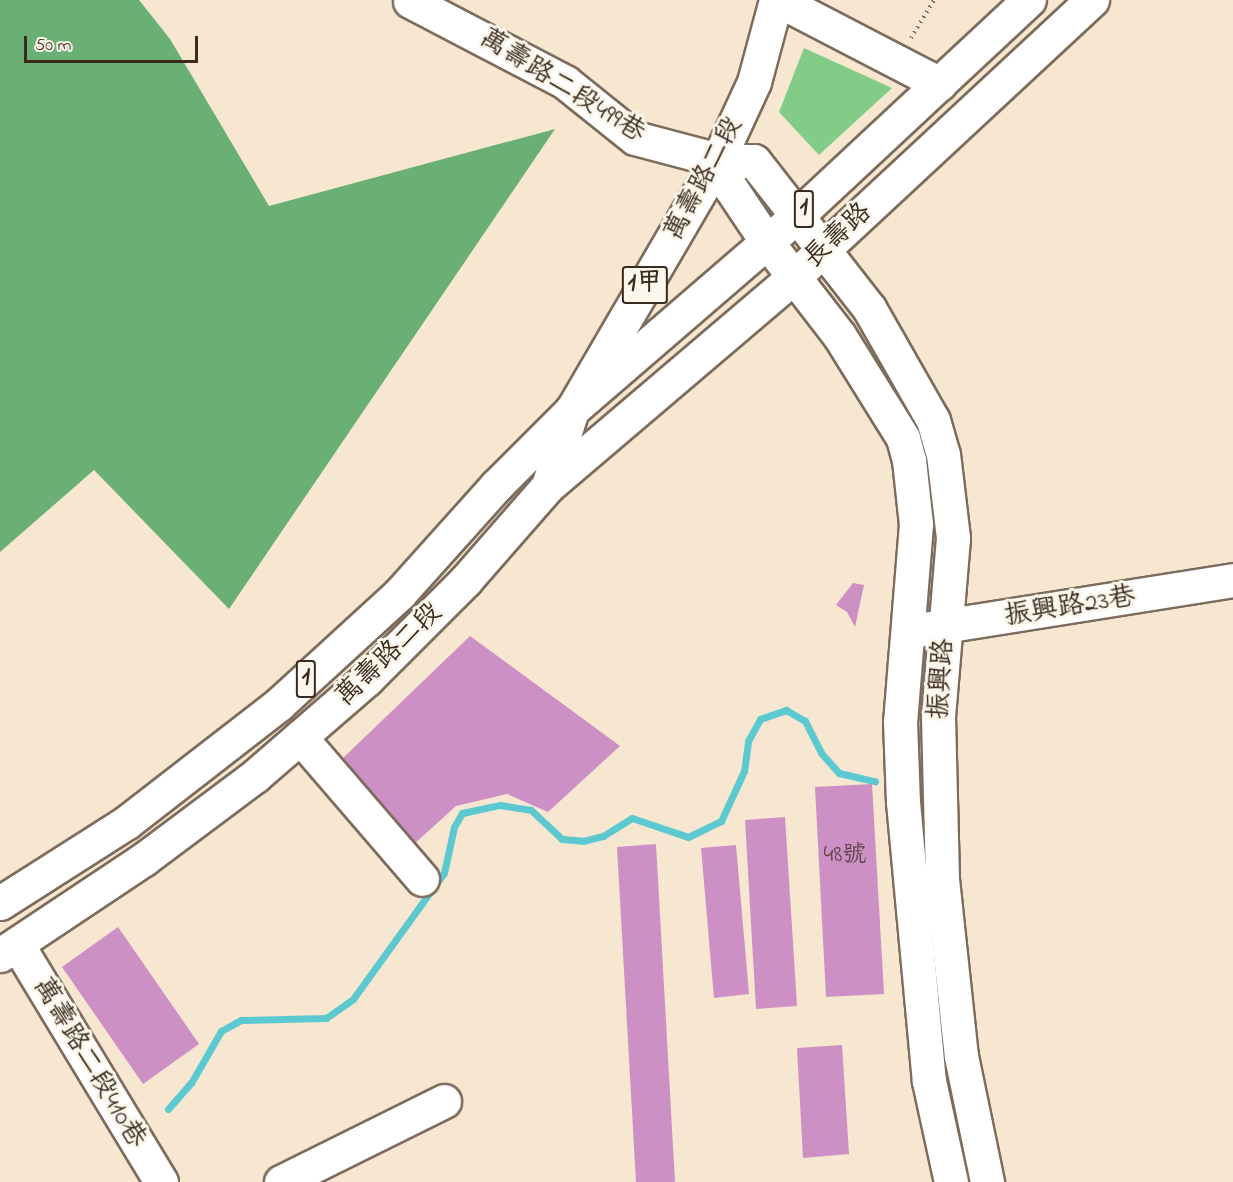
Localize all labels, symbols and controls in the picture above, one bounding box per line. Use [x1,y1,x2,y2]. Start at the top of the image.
street label: 萬壽路二段499巷 [473,22,651,150]
scale bar [27,24,201,62]
text: 50 m [35,33,72,59]
street label: 萬壽路二段 [658,112,750,246]
road number: 1 [794,186,814,232]
street label: 長壽路 [797,197,879,275]
road number: 1甲 [621,262,669,308]
street label: 振興路23巷 [1002,581,1138,633]
street label: 萬壽路二段 [329,596,449,714]
street label: 振興路 [923,637,961,721]
road number: 1 [296,656,316,702]
house number: 48號 [824,842,866,870]
street label: 萬壽路二段410巷 [25,972,153,1154]

